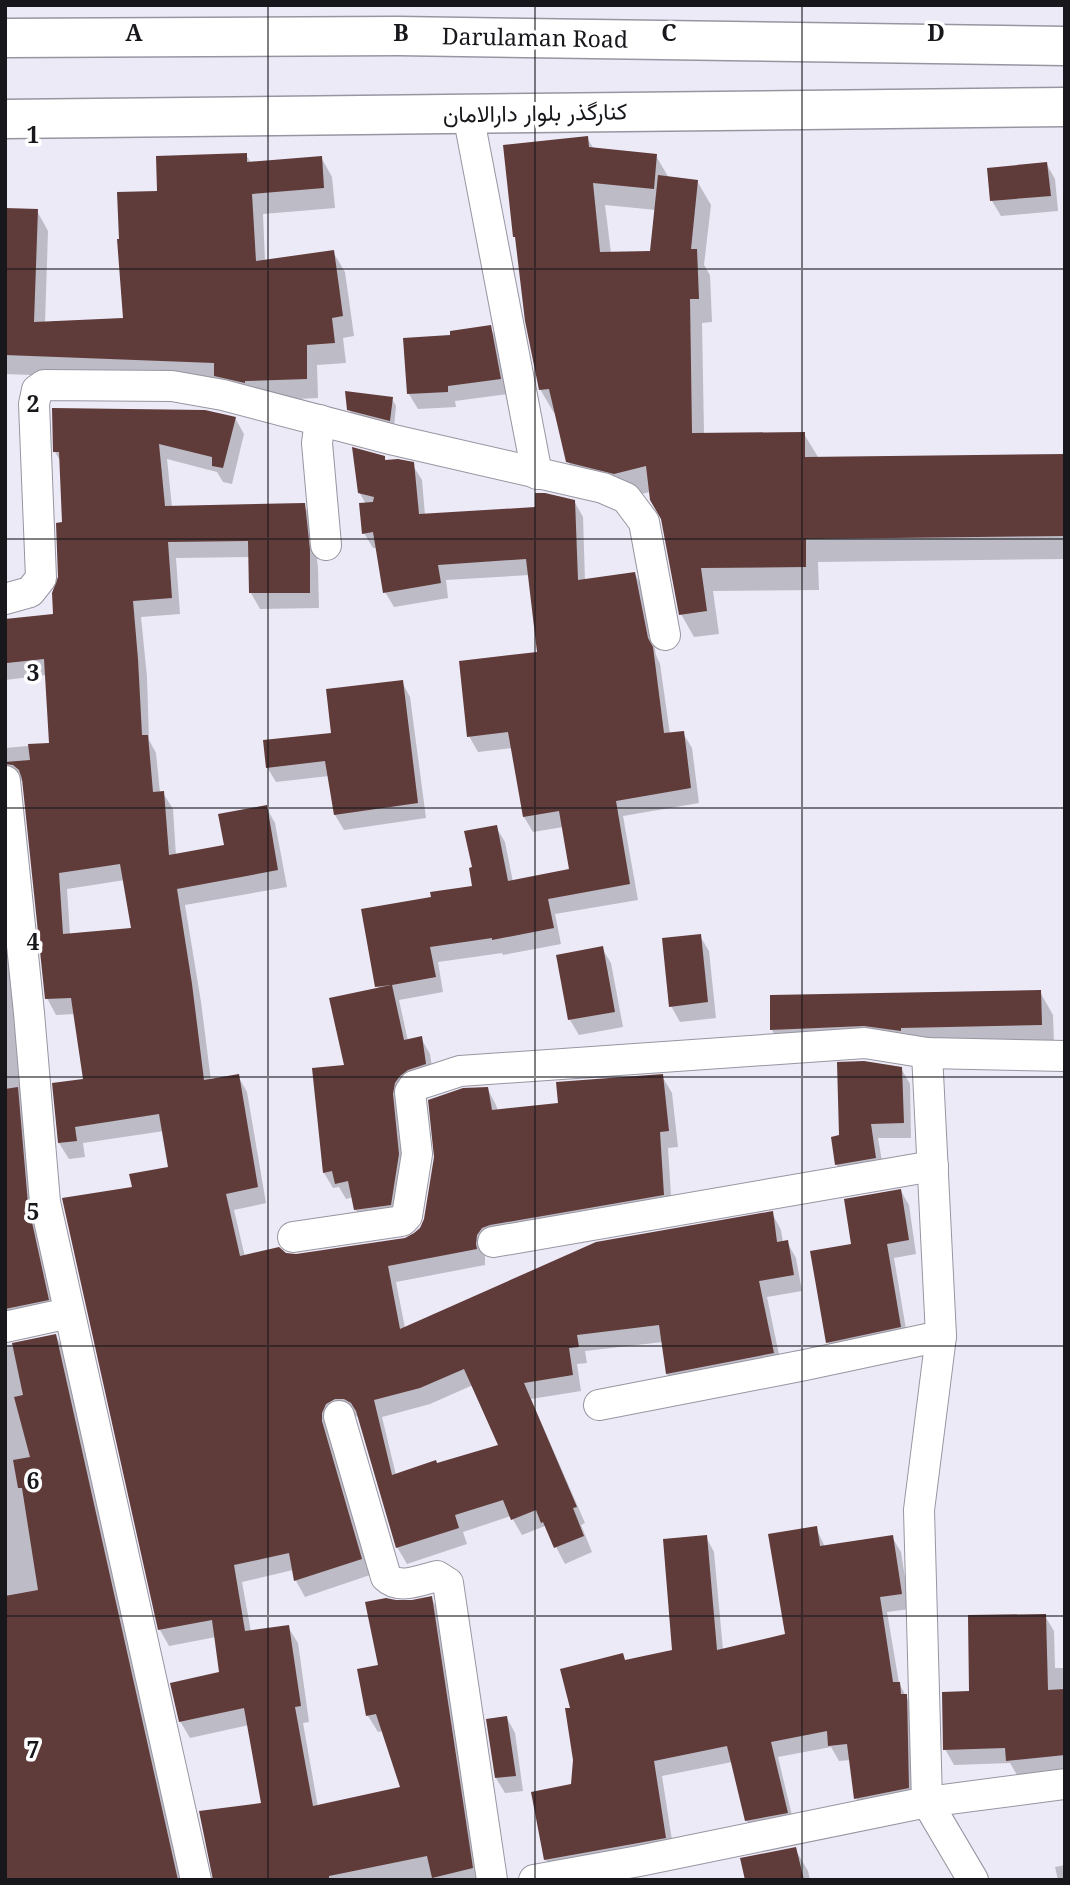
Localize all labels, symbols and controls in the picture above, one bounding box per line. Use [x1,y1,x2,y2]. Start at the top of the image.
text: A [125,16,143,48]
text: B [393,16,409,48]
text: C [661,16,677,48]
text: D [927,16,945,48]
street label: Darulaman Road [442,19,628,55]
street label: کنارگذر بلوار دارالامان [443,94,627,130]
text: 1 [27,118,40,150]
text: 2 [27,387,40,419]
text: 3 [27,656,40,688]
text: 4 [27,925,40,957]
text: 5 [27,1195,40,1227]
text: 6 [27,1464,40,1496]
text: 7 [27,1733,40,1765]

